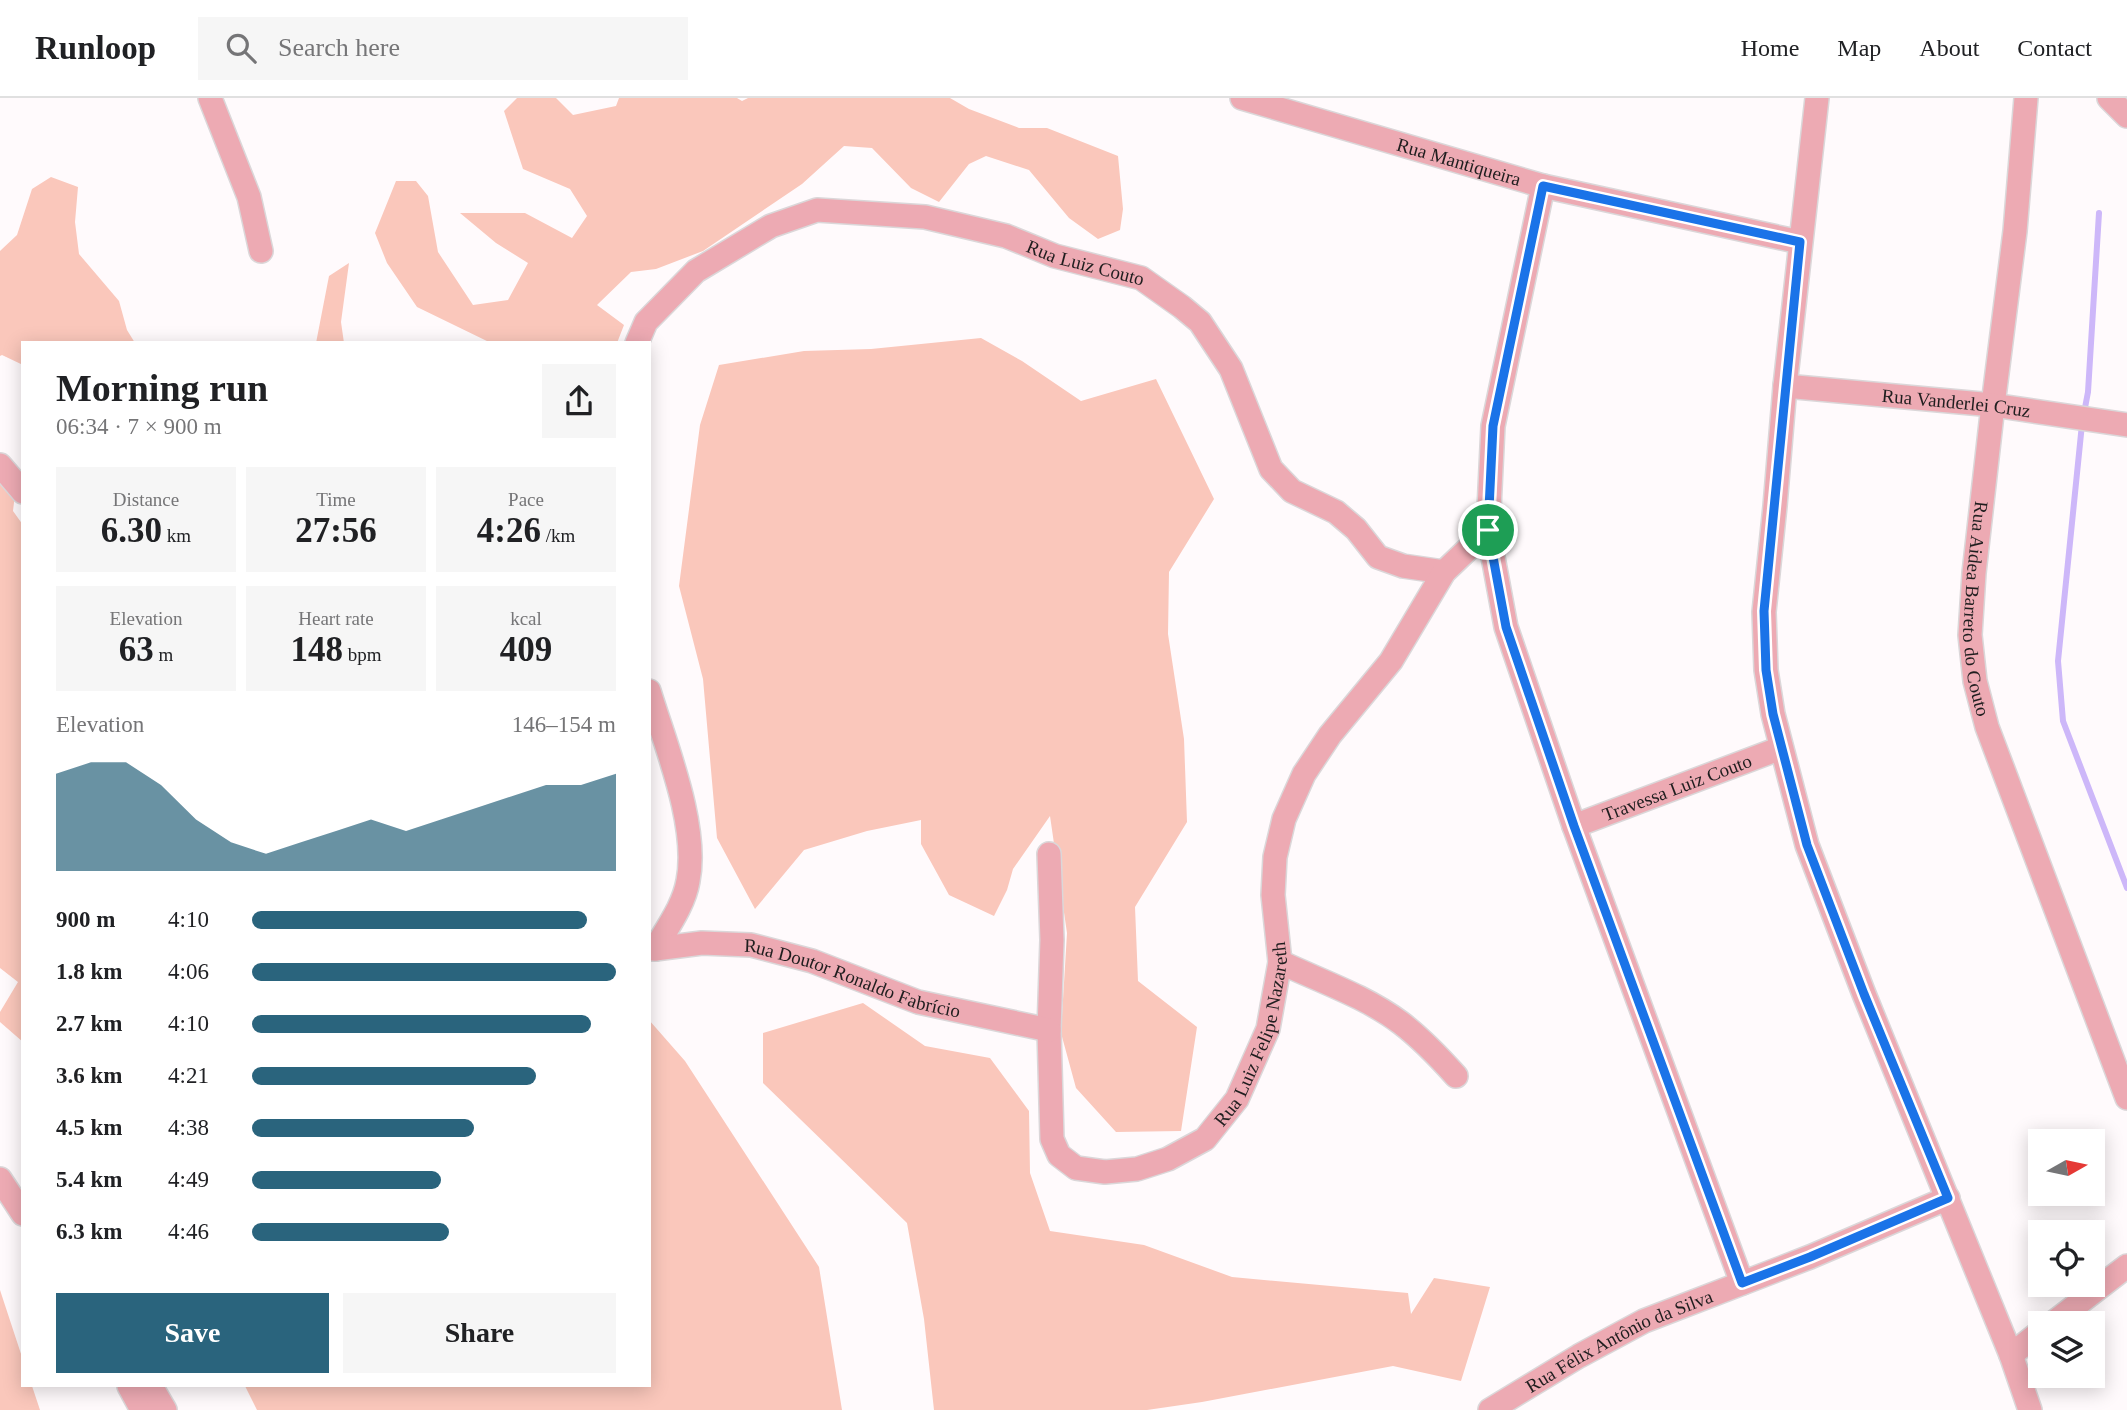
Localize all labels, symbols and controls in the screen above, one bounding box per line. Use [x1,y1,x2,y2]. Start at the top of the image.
search box [198,17,688,80]
icon: search [222,29,260,67]
text: Runloop [35,30,156,66]
text: Search here [278,33,400,62]
text: Home [1741,35,1799,61]
text: Map [1837,35,1881,61]
text: About [1919,35,1979,61]
text: Contact [2017,35,2092,61]
street label: Rua Mantiqueira [1394,133,1524,190]
street label: Rua Luiz Couto [1024,235,1147,289]
button: share [542,364,616,438]
text: Morning run [56,367,268,409]
street label: Rua Vanderlei Cruz [1881,384,2032,421]
text: 06:34 · 7 × 900 m [56,414,222,439]
text: Distance [113,489,179,510]
text: Time [316,489,356,510]
text: Pace [508,489,544,510]
pin [1458,500,1518,560]
street label: Rua Aidea Barreto do Couto [1959,500,1994,718]
text: 6.30 [101,511,162,550]
text: 27:56 [295,511,377,550]
text: 4:26 [477,511,541,550]
icon: arrive [1469,511,1507,549]
text: km [162,525,191,546]
text: /km [541,525,575,546]
text: Elevation [110,608,182,629]
text: Heart rate [298,608,374,629]
text: kcal [510,608,542,629]
text: 63 [119,630,154,669]
text: 148 [290,630,343,669]
text: 409 [500,630,552,669]
text: m [154,644,173,665]
text: bpm [343,644,382,665]
text: Elevation [56,712,144,737]
text: 146–154 m [512,712,616,737]
street label: Travessa Luiz Couto [1599,750,1754,825]
text: 900 m [56,907,115,932]
text: 4:10 [168,907,209,932]
street label: Rua Doutor Ronaldo Fabrício [744,934,962,1021]
street label: Rua Luiz Felipe Nazareth [1209,941,1291,1130]
text: 1.8 km [56,959,122,984]
text: 4:06 [168,959,209,984]
text: 2.7 km [56,1011,122,1036]
text: 4:10 [168,1011,209,1036]
text: 3.6 km [56,1063,122,1088]
text: 4:21 [168,1063,209,1088]
text: 4.5 km [56,1115,122,1140]
text: 4:38 [168,1115,209,1140]
north arrow [2028,1129,2105,1206]
map controls [2028,1129,2105,1388]
text: 5.4 km [56,1167,122,1192]
text: 4:49 [168,1167,209,1192]
text: 6.3 km [56,1219,122,1244]
text: 4:46 [168,1219,209,1244]
button: locate [2028,1220,2105,1297]
street label: Rua Félix Antônio da Silva [1522,1285,1716,1396]
button: Save [56,1293,329,1373]
button: Share [343,1293,616,1373]
button: layers [2028,1311,2105,1388]

